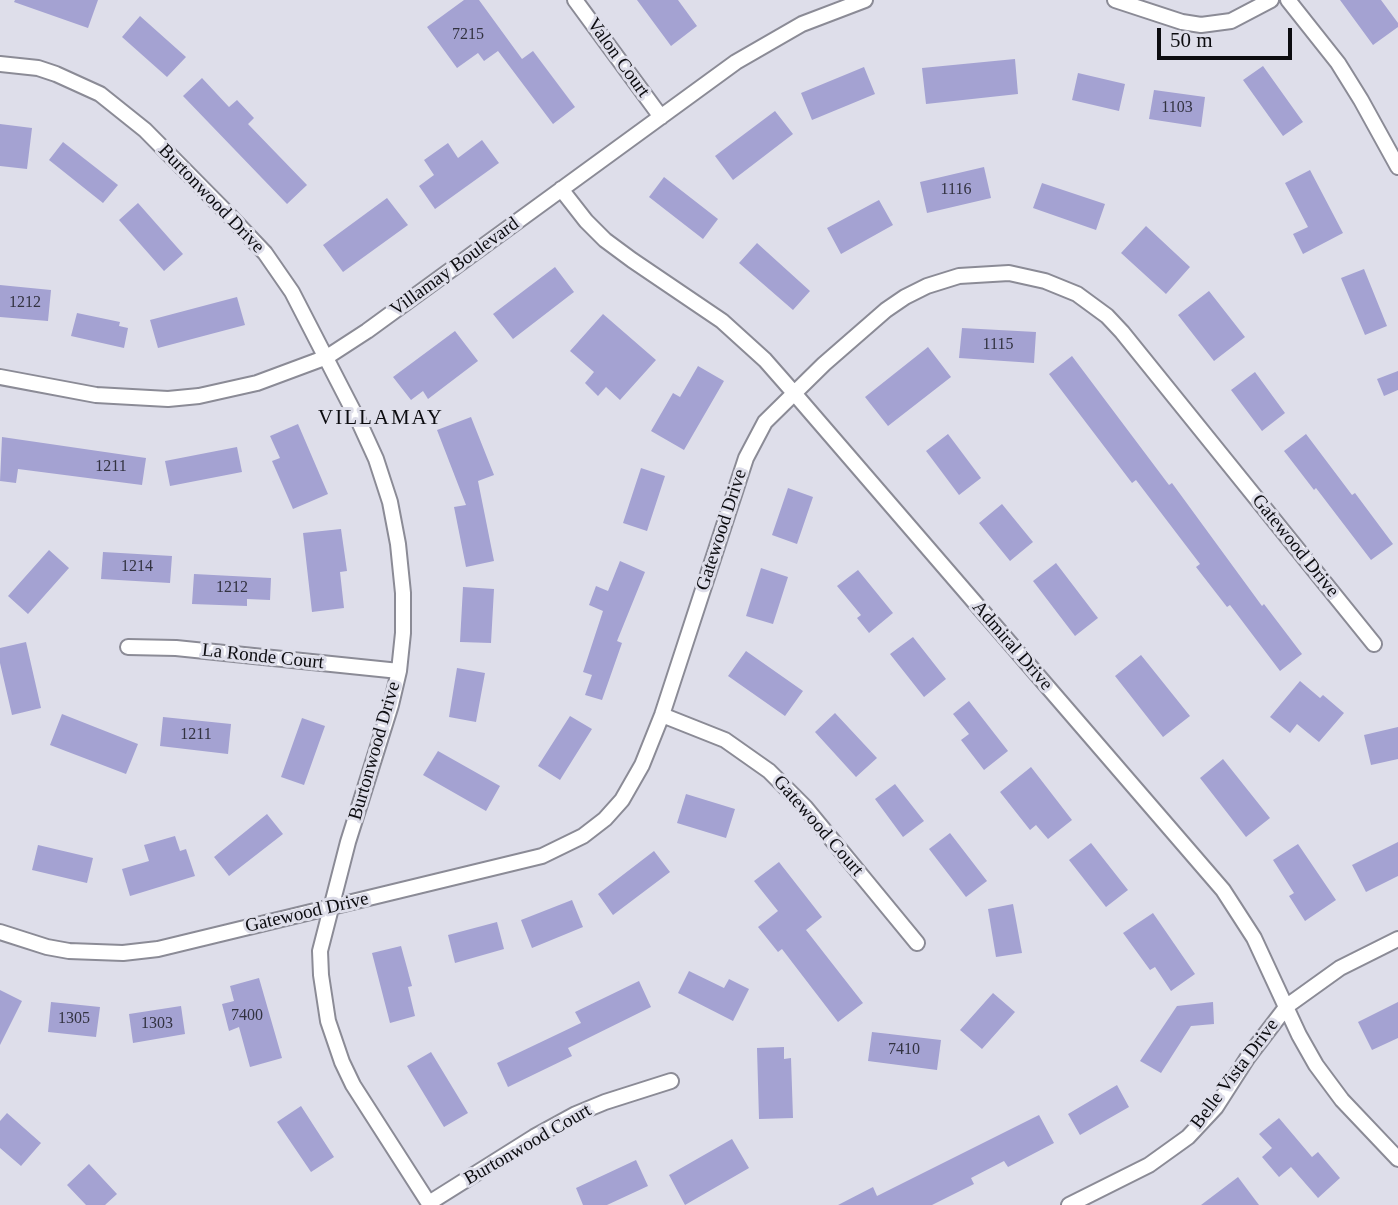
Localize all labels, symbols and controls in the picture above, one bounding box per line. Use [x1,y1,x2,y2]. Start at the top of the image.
street label: Valon Court [582,14,654,102]
scale bar [1160,14,1295,58]
house number: 7215 [452,25,484,45]
text: 50 m [1170,28,1213,52]
house number: 1103 [1161,98,1193,118]
street label: Burtonwood Drive [153,140,269,258]
house number: 1116 [941,180,971,200]
street label: Villamay Boulevard [386,213,524,321]
house number: 1212 [9,293,41,313]
house number: 1115 [983,335,1013,355]
district label: VILLAMAY [319,405,443,431]
house number: 1211 [95,457,127,477]
street label: Gatewood Drive [692,467,752,593]
street label: Gatewood Drive [1246,490,1344,602]
house number: 1214 [121,557,153,577]
house number: 1212 [216,578,248,598]
street label: Admiral Drive [967,597,1057,695]
street label: La Ronde Court [201,639,325,675]
street label: Burtonwood Drive [344,679,406,823]
house number: 1211 [180,725,212,745]
street label: Gatewood Court [768,771,868,881]
street label: Gatewood Drive [243,888,371,938]
house number: 7400 [231,1006,263,1026]
house number: 1305 [58,1009,90,1029]
house number: 1303 [141,1014,173,1034]
street label: Belle Vista Drive [1186,1015,1284,1133]
house number: 7410 [888,1040,920,1060]
street label: Burtonwood Court [460,1099,596,1191]

